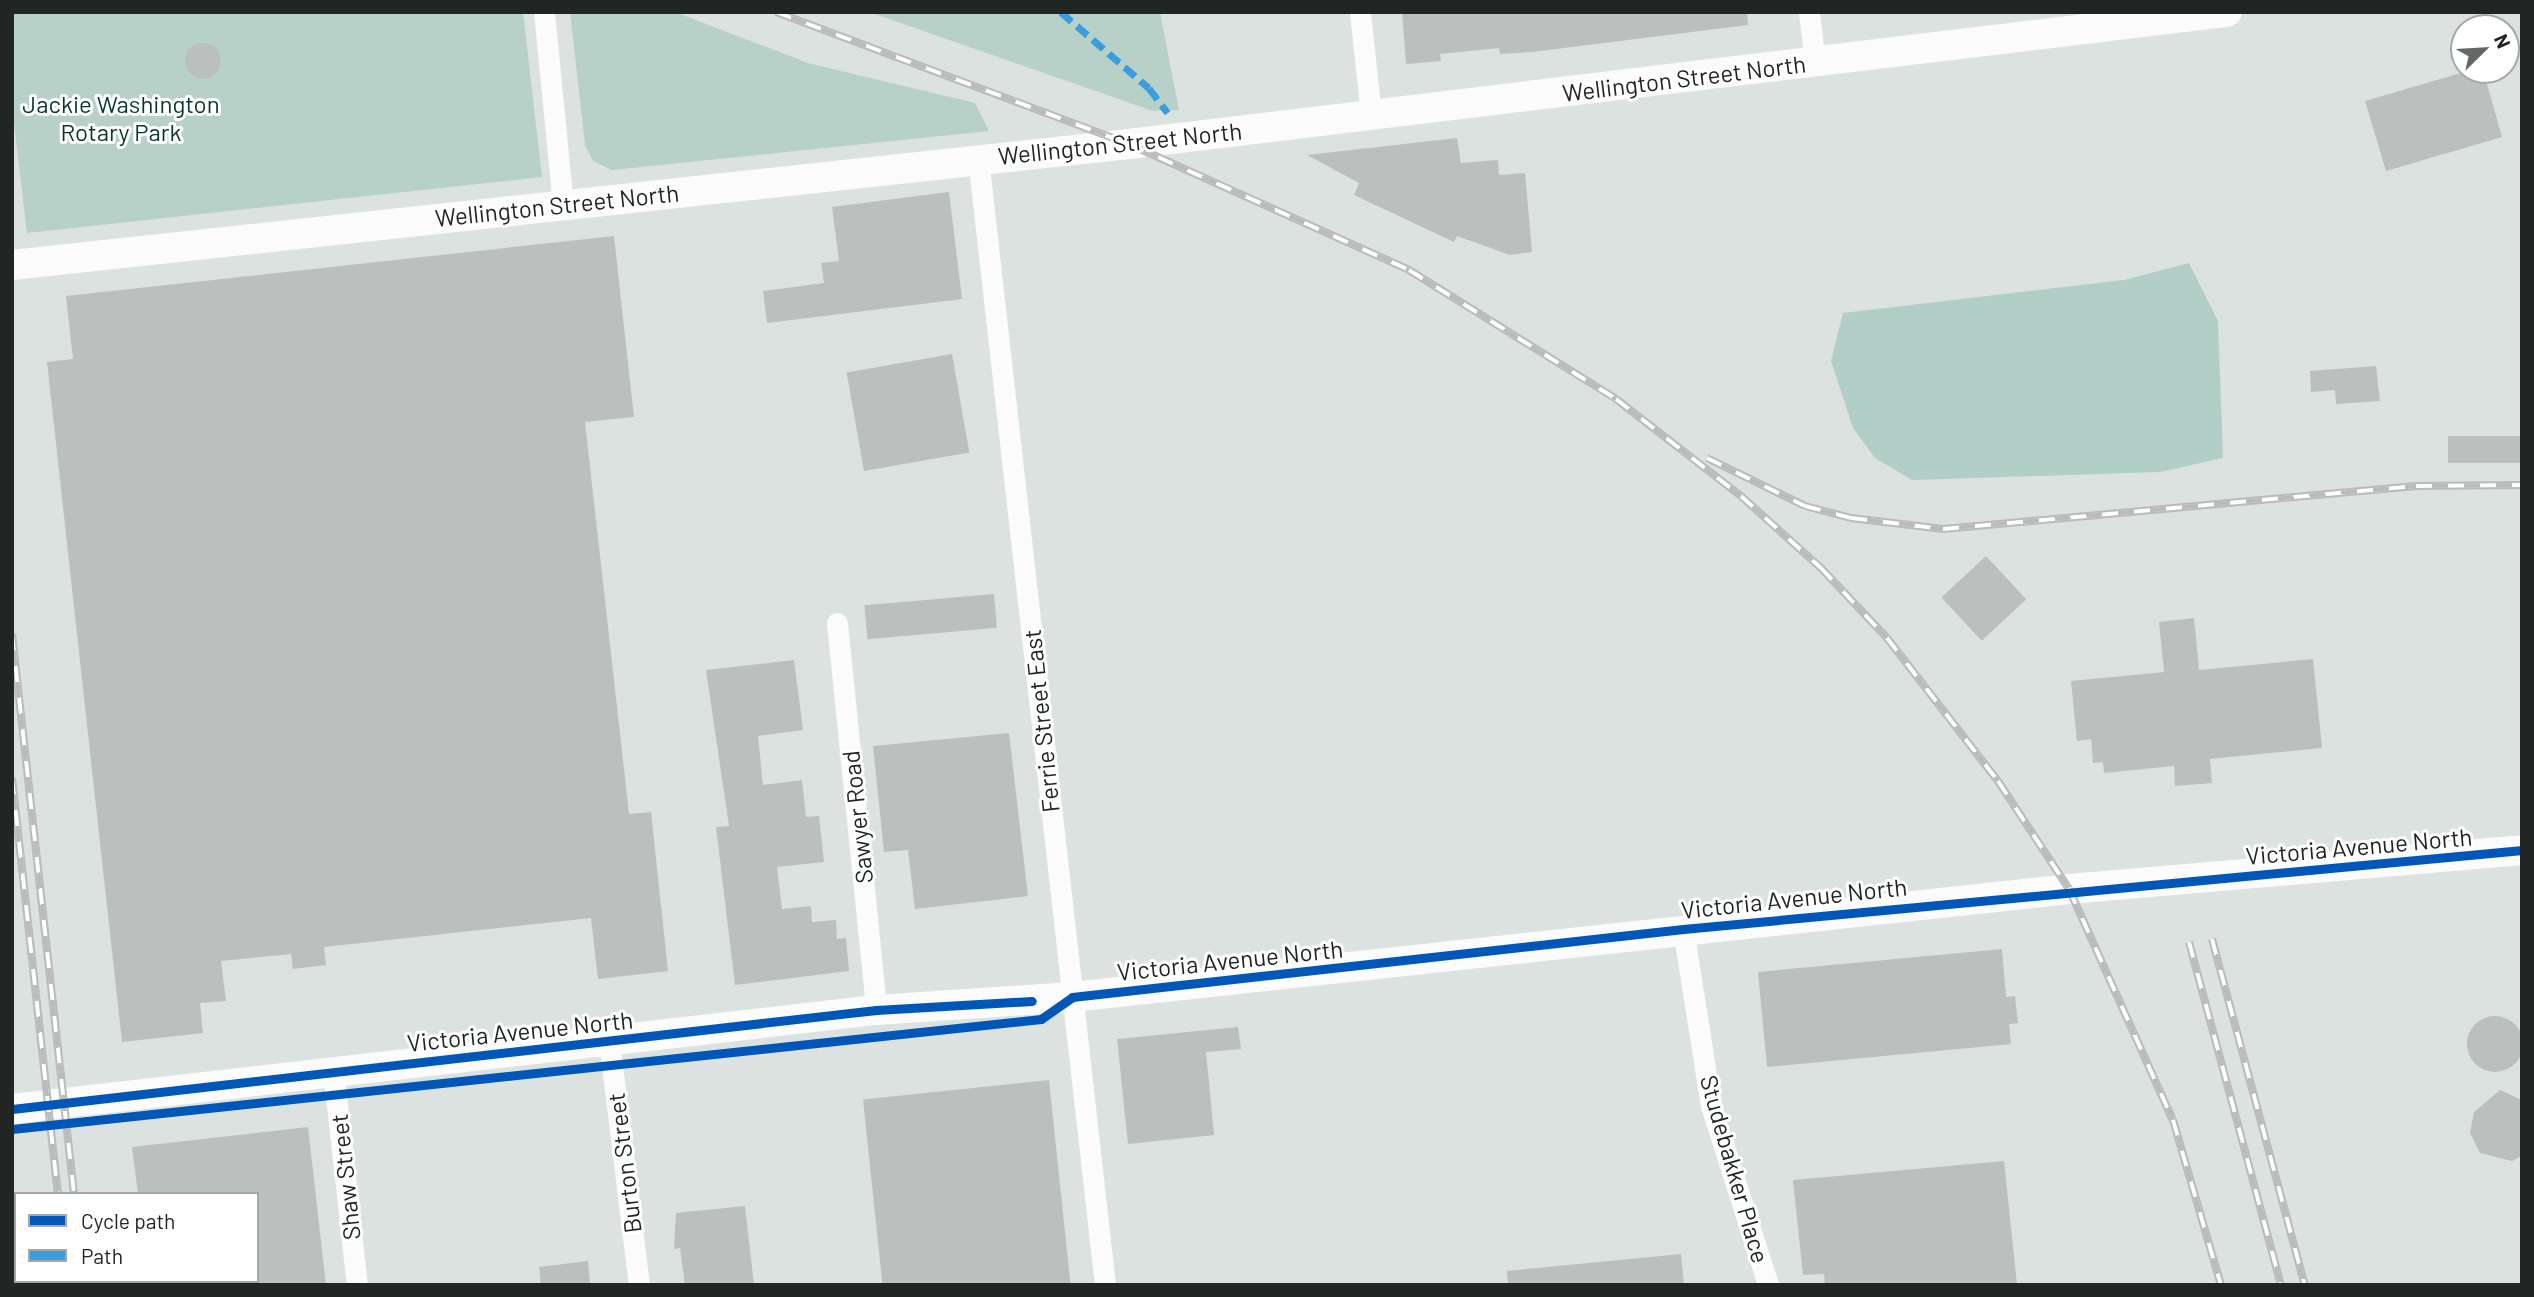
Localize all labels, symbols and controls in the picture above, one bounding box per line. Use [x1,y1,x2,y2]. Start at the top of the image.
north arrow [2450,14,2520,84]
text: N [2490,31,2516,52]
street label: Wellington Street North [1561,49,1807,107]
park label: Jackie Washington Rotary Park [22,90,220,146]
street label: Wellington Street North [997,116,1243,170]
street label: Wellington Street North [434,178,680,232]
street label: Ferrie Street East [1017,628,1065,814]
street label: Sawyer Road [836,749,878,885]
street label: Victoria Avenue North [2245,822,2473,870]
street label: Victoria Avenue North [1680,872,1908,924]
street label: Victoria Avenue North [1116,934,1344,986]
street label: Victoria Avenue North [406,1005,634,1057]
street label: Studebakker Place [1694,1072,1776,1266]
street label: Burton Street [601,1091,647,1235]
street label: Shaw Street [324,1112,366,1242]
legend [14,1192,259,1283]
text: Cycle path [81,1208,175,1233]
text: Path [81,1243,123,1268]

